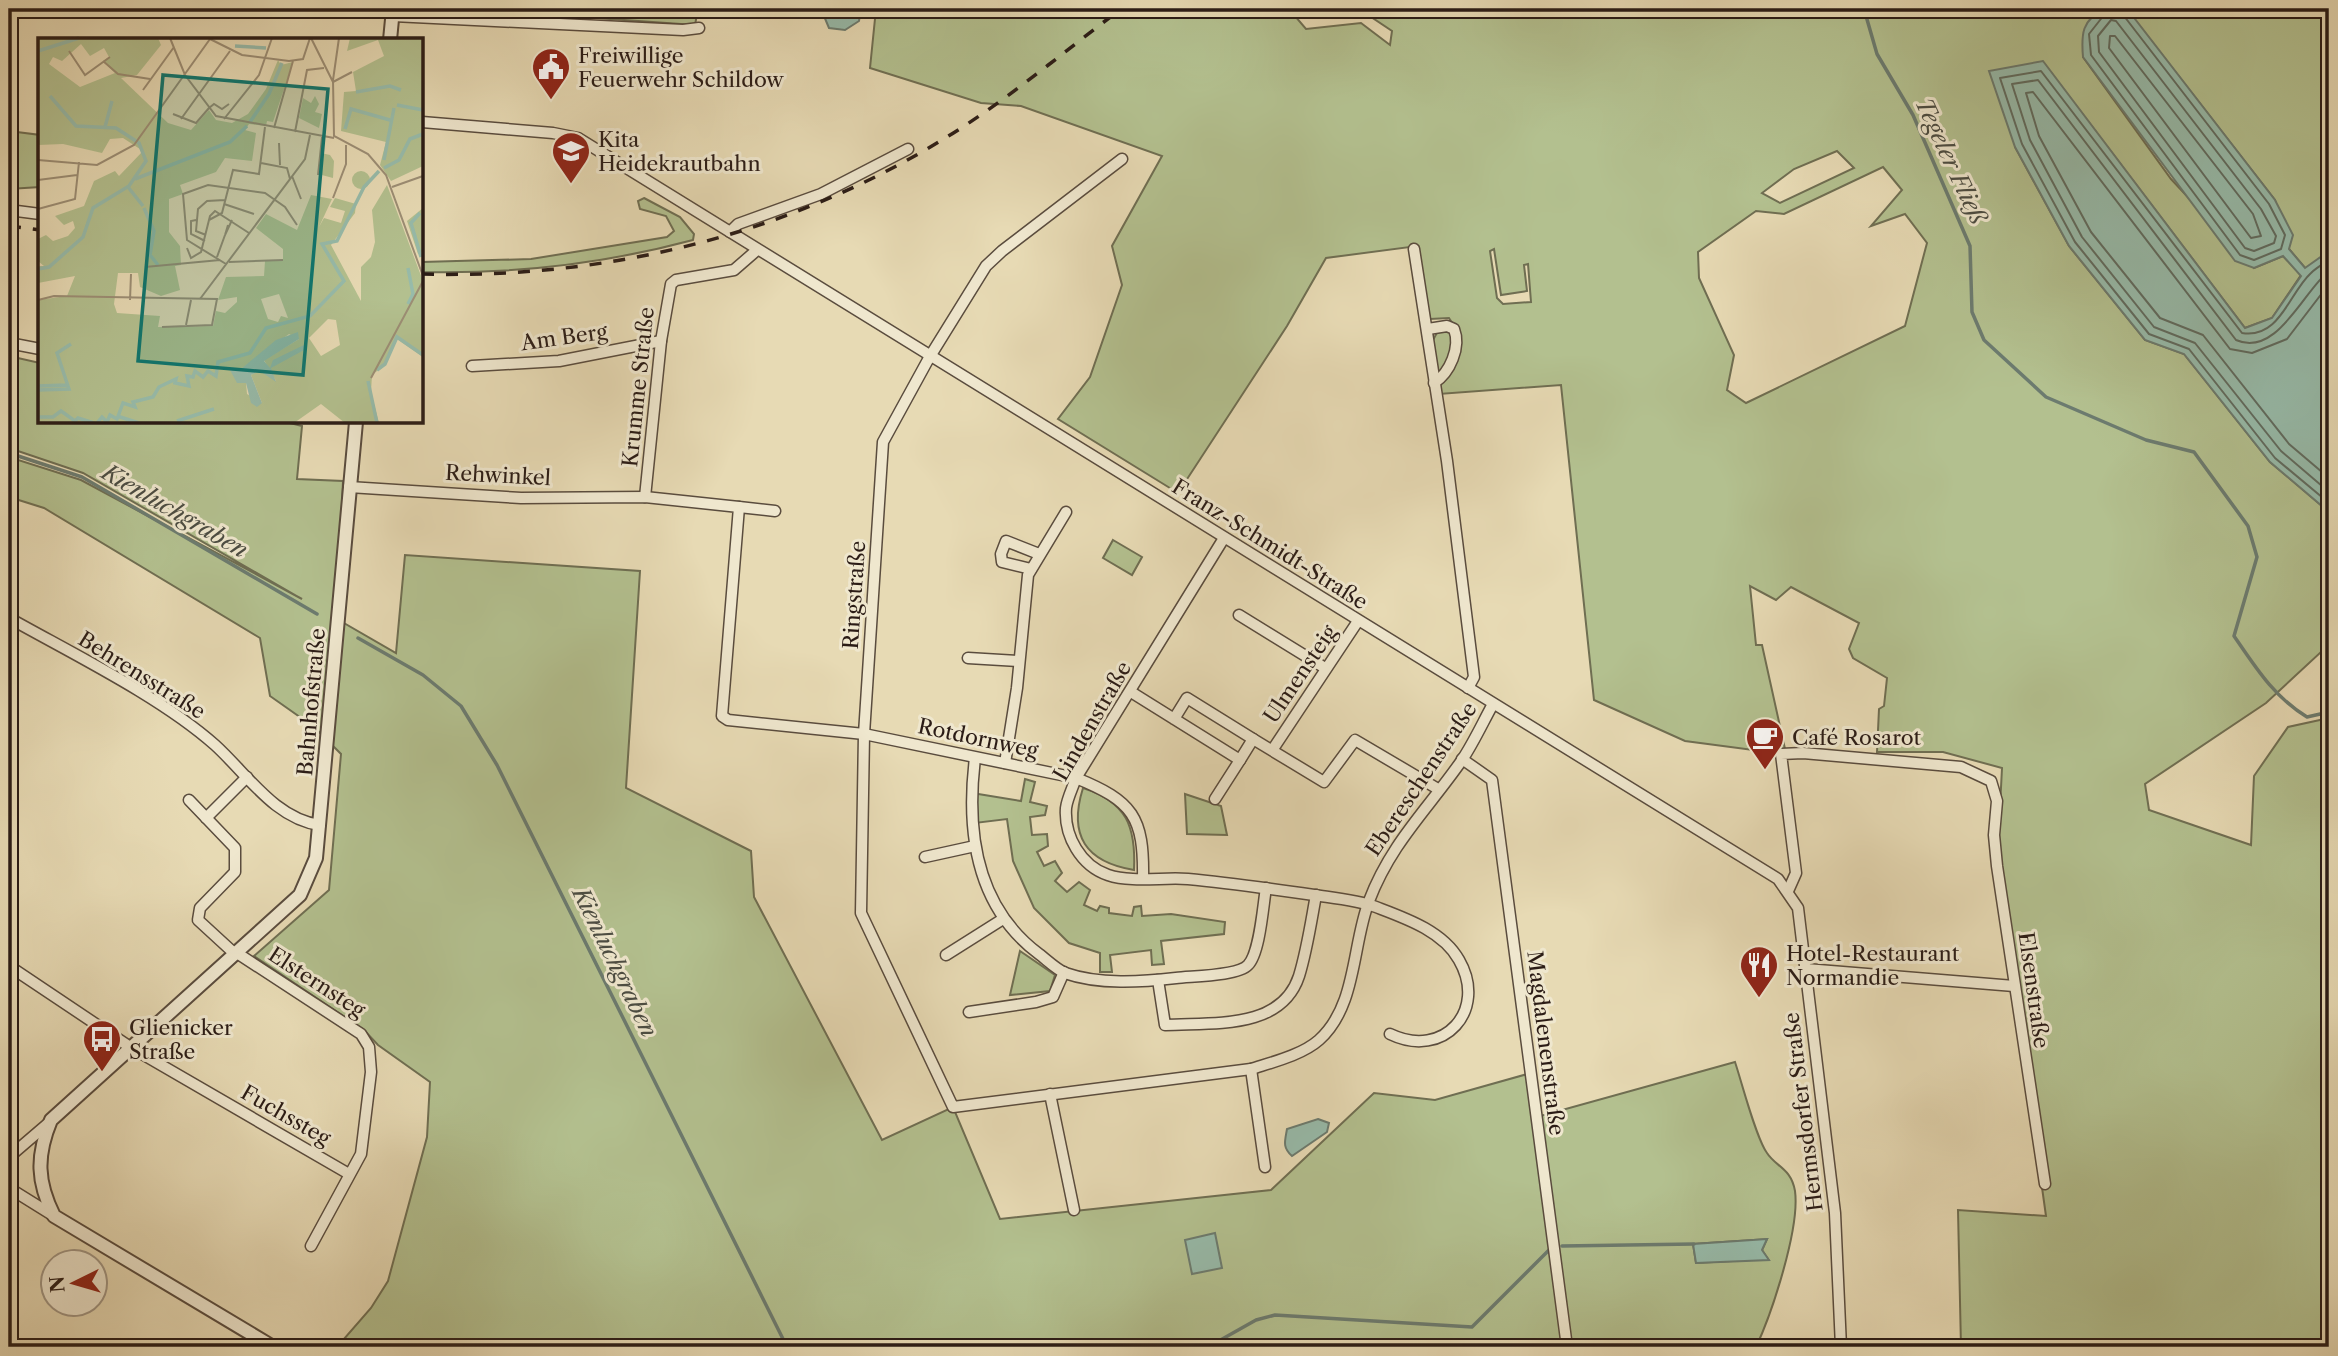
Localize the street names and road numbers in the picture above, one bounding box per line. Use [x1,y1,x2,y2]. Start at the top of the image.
street label: Krumme Straße [617,306,659,468]
street label: Am Berg [518,318,610,356]
street label: Rehwinkel [444,460,552,490]
street label: Franz-Schmidt-Straße [1168,474,1372,614]
street label: Ringstraße [838,540,870,650]
street label: Ulmensteig [1258,620,1342,728]
street label: Behrensstraße [74,626,210,724]
street label: Bahnhofstraße [292,627,330,777]
street label: Lindenstraße [1048,657,1136,785]
street label: Ebereschenstraße [1360,697,1482,861]
street label: Rotdornweg [916,713,1041,763]
street label: Elsenstraße [2013,930,2055,1050]
street label: Elsternsteg [264,942,371,1023]
street label: Magdalenenstraße [1522,949,1570,1137]
street label: Hermsdorfer Straße [1778,1011,1828,1213]
street label: Fuchssteg [237,1079,336,1151]

